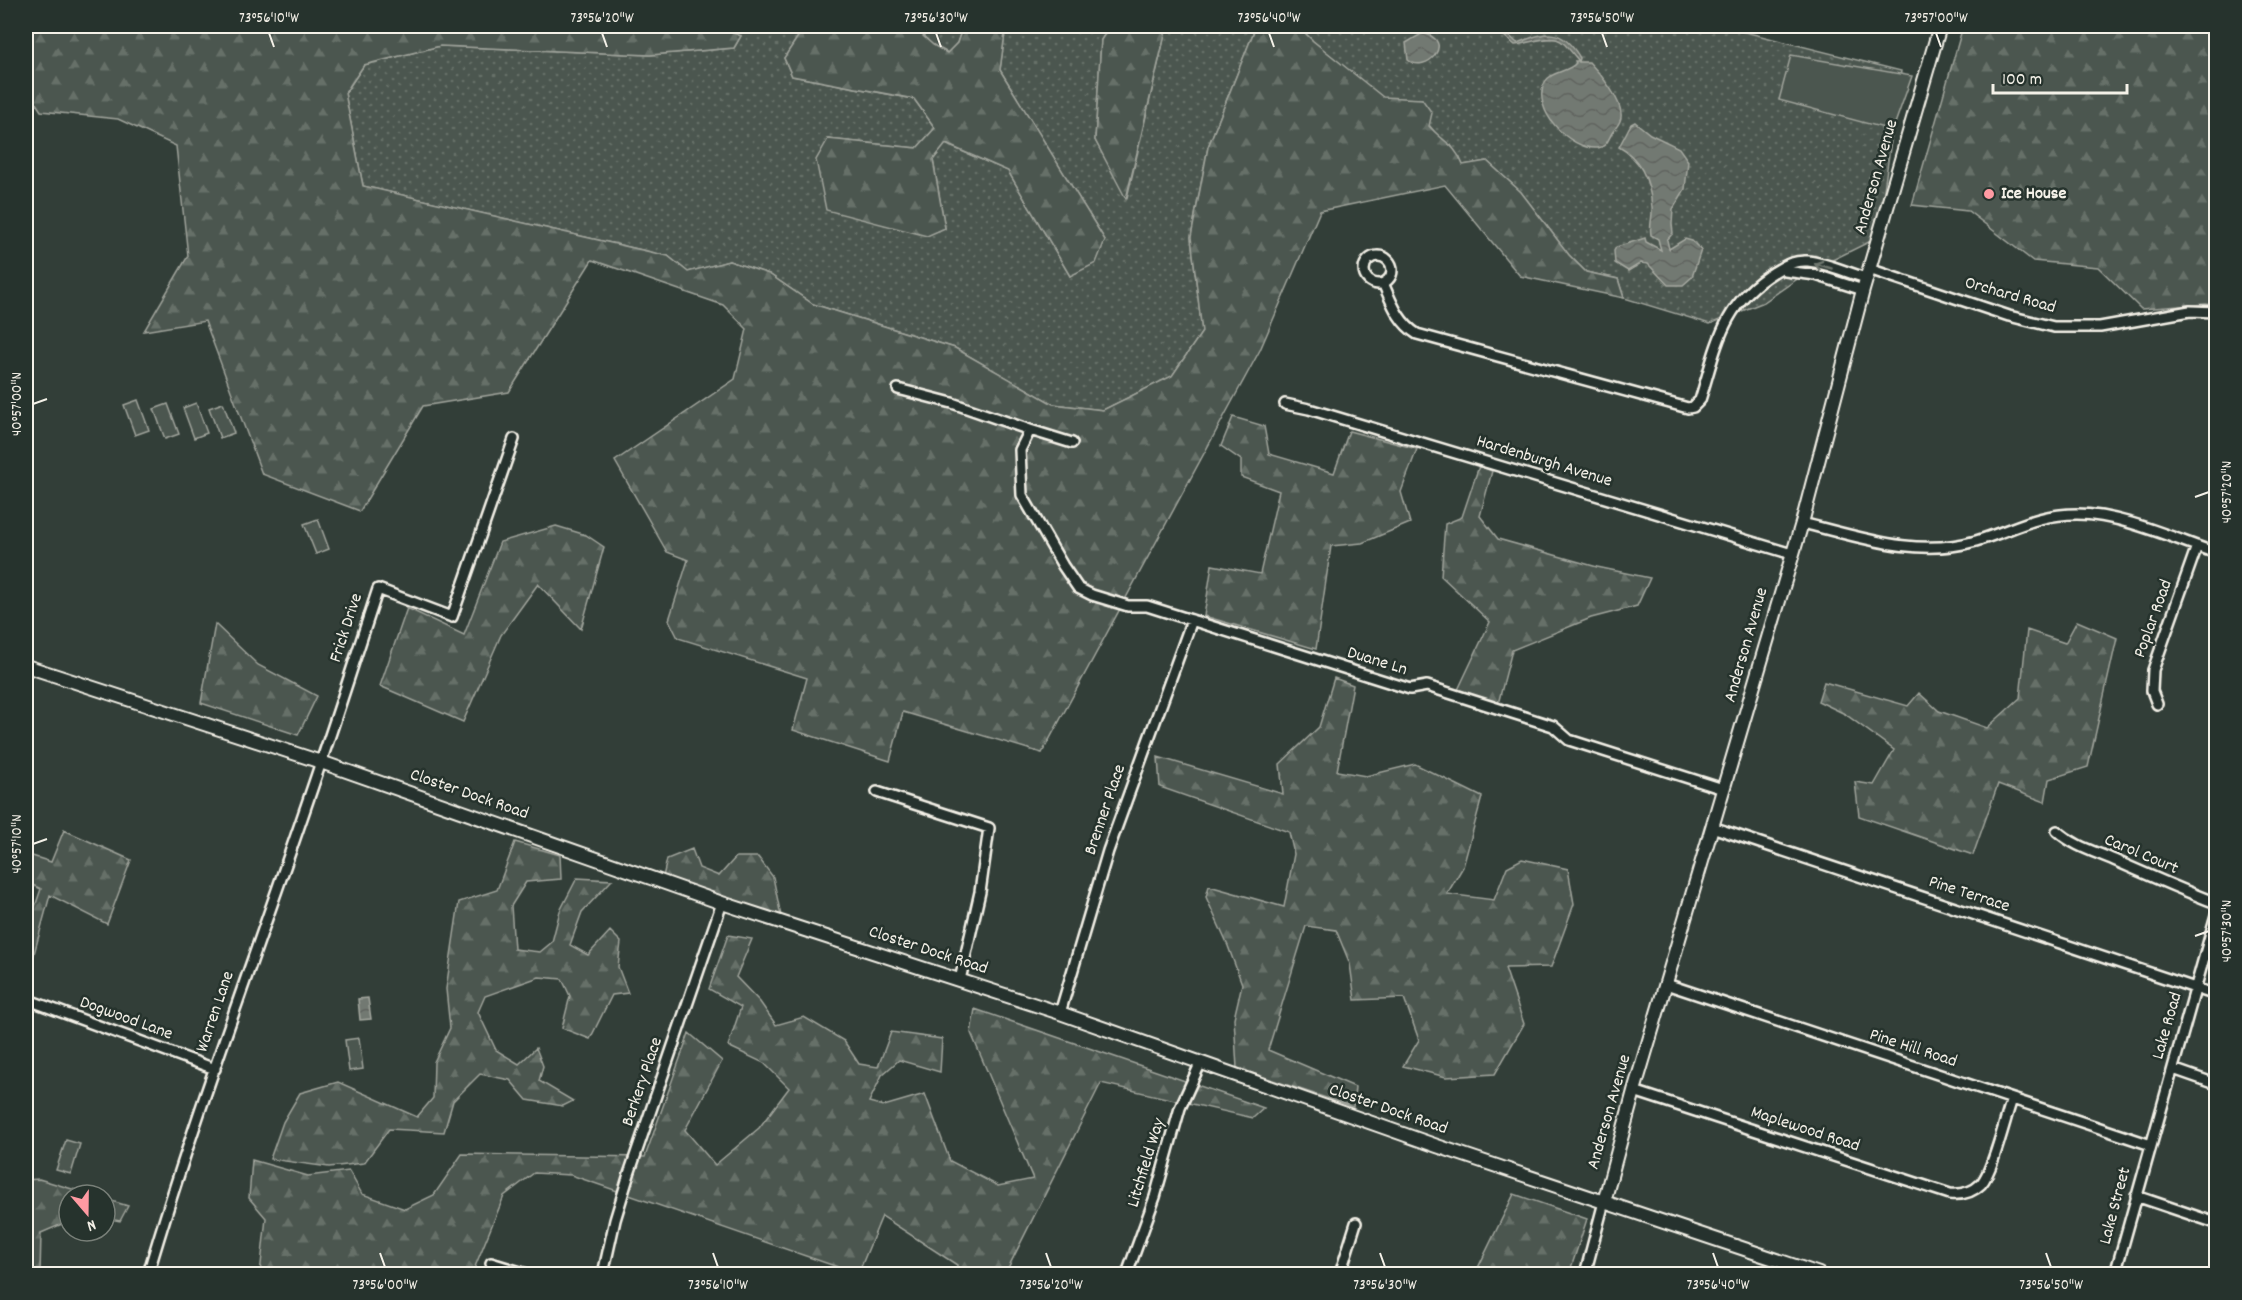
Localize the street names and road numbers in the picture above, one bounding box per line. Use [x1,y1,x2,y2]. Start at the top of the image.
street label: Anderson Avenue [1849,117,1905,237]
street label: Orchard Road [1961,271,2059,321]
street label: Hardenburgh Avenue [1473,429,1615,495]
street label: Poplar Road [2128,576,2180,662]
street label: Anderson Avenue [1719,585,1775,705]
street label: Frick Drive [324,590,370,666]
street label: Duane Ln [1344,641,1410,683]
street label: Brenner Place [1079,761,1133,859]
street label: Closter Dock Road [406,763,532,827]
street label: Carol Court [2100,828,2182,882]
street label: Pine Terrace [1925,870,2013,920]
street label: Closter Dock Road [865,920,991,982]
street label: Warren Lane [190,968,242,1056]
street label: Lake Road [2146,989,2190,1063]
street label: Dogwood Lane [76,991,176,1047]
street label: Pine Hill Road [1866,1023,1960,1075]
street label: Berkery Place [616,1034,670,1130]
street label: Anderson Avenue [1582,1052,1638,1172]
street label: Closter Dock Road [1325,1078,1451,1142]
street label: Maplewood Road [1747,1101,1863,1159]
street label: Litchfield Way [1122,1115,1173,1211]
street label: Lake Street [2094,1164,2138,1247]

